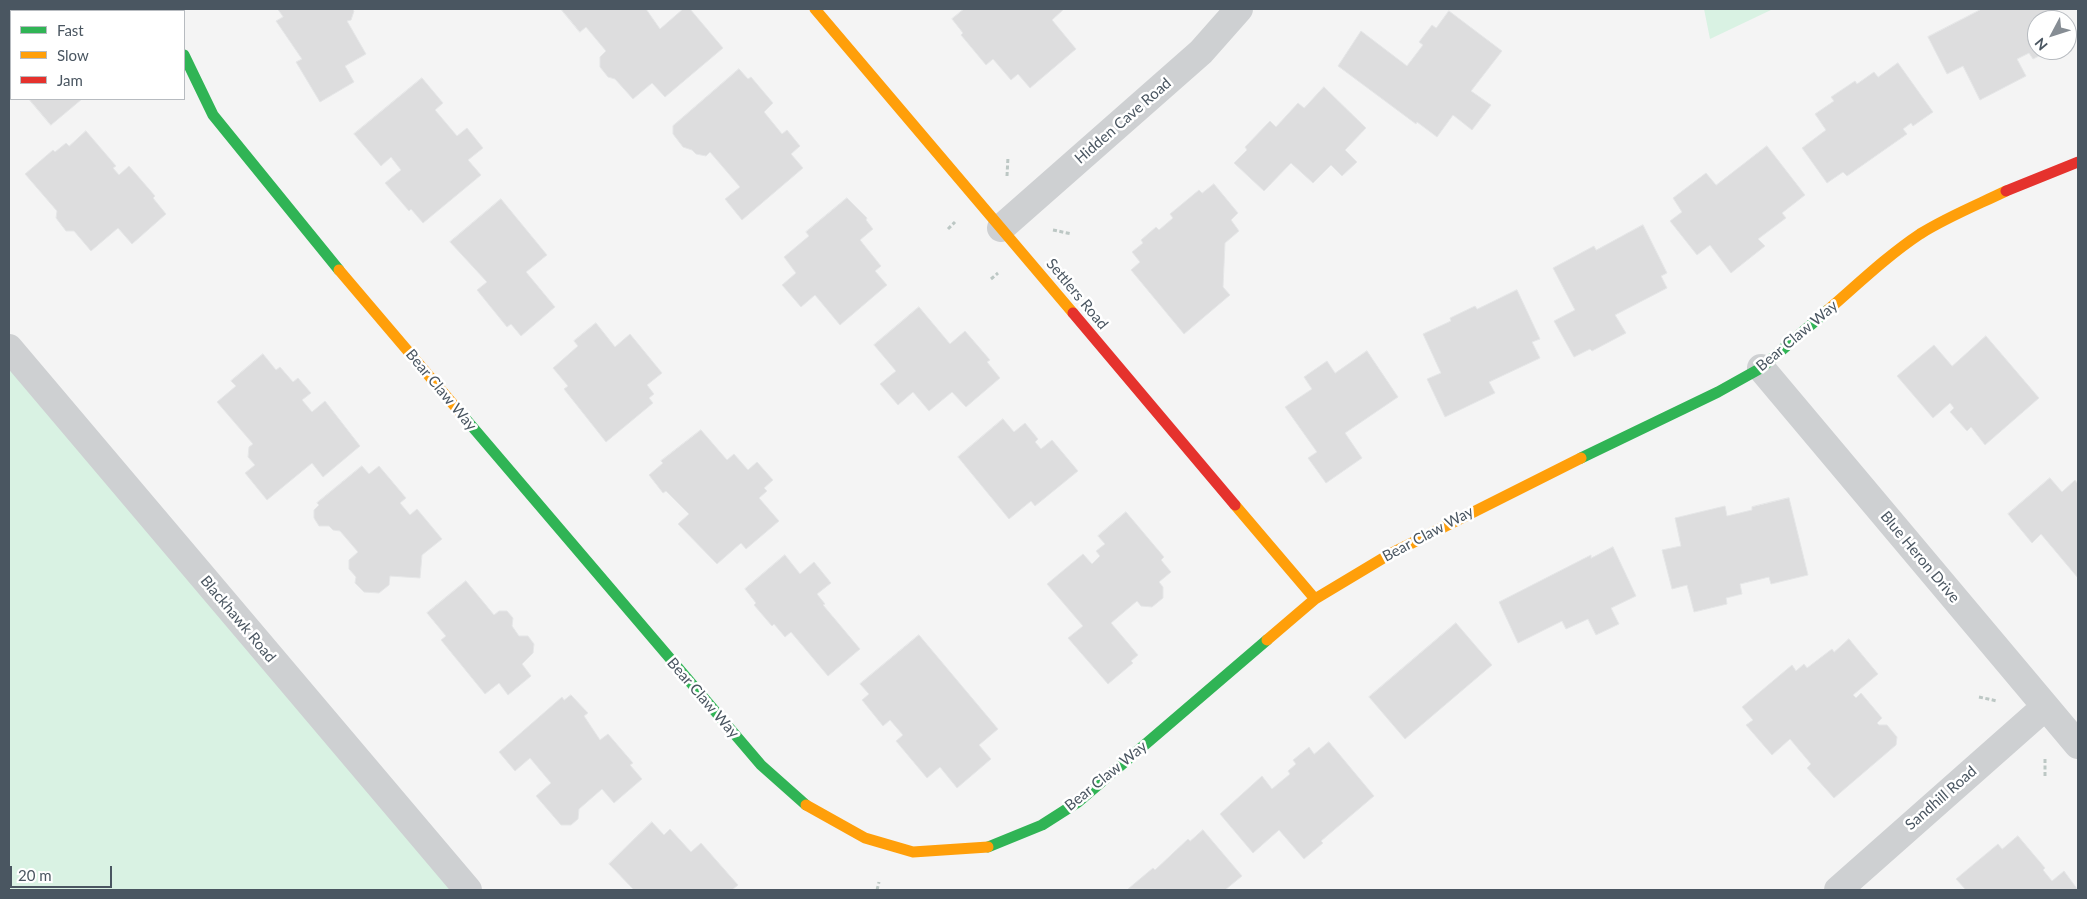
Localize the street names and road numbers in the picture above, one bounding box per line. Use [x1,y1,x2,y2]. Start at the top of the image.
street label: Hidden Cave Road [1071,74,1175,168]
street label: Settlers Road [1042,255,1112,333]
street label: Bear Claw Way [1753,297,1841,375]
street label: Bear Claw Way [402,346,480,434]
street label: Bear Claw Way [1379,502,1477,566]
street label: Blue Heron Drive [1876,508,1964,606]
street label: Blackhawk Road [197,572,279,666]
street label: Bear Claw Way [663,654,743,742]
street label: Bear Claw Way [1061,737,1151,815]
street label: Sandhill Road [1902,762,1980,834]

